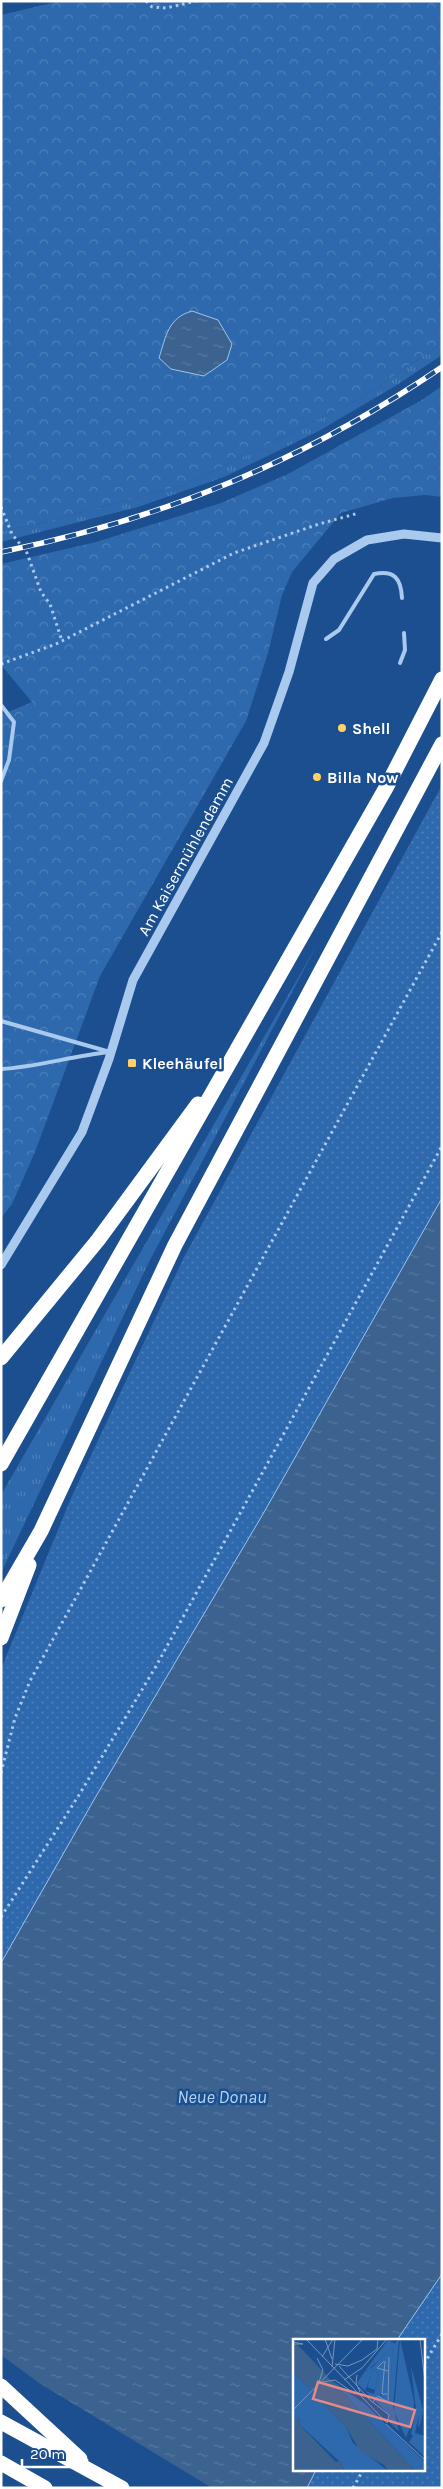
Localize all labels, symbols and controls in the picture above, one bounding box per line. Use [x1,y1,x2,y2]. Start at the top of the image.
place label: Shell [352,719,390,738]
marker: Shell [336,722,348,734]
place label: Billa Now [327,768,398,787]
marker: Billa Now [311,771,323,783]
street label: Am Kaisermühlendamm [134,774,237,939]
place label: Kleehäufel [142,1054,223,1073]
marker: Kleehäufel [126,1057,138,1069]
water label: Neue Donau [177,2086,267,2108]
inset map [293,2339,426,2472]
scale bar [22,2436,88,2468]
text: 20 m [30,2445,65,2463]

